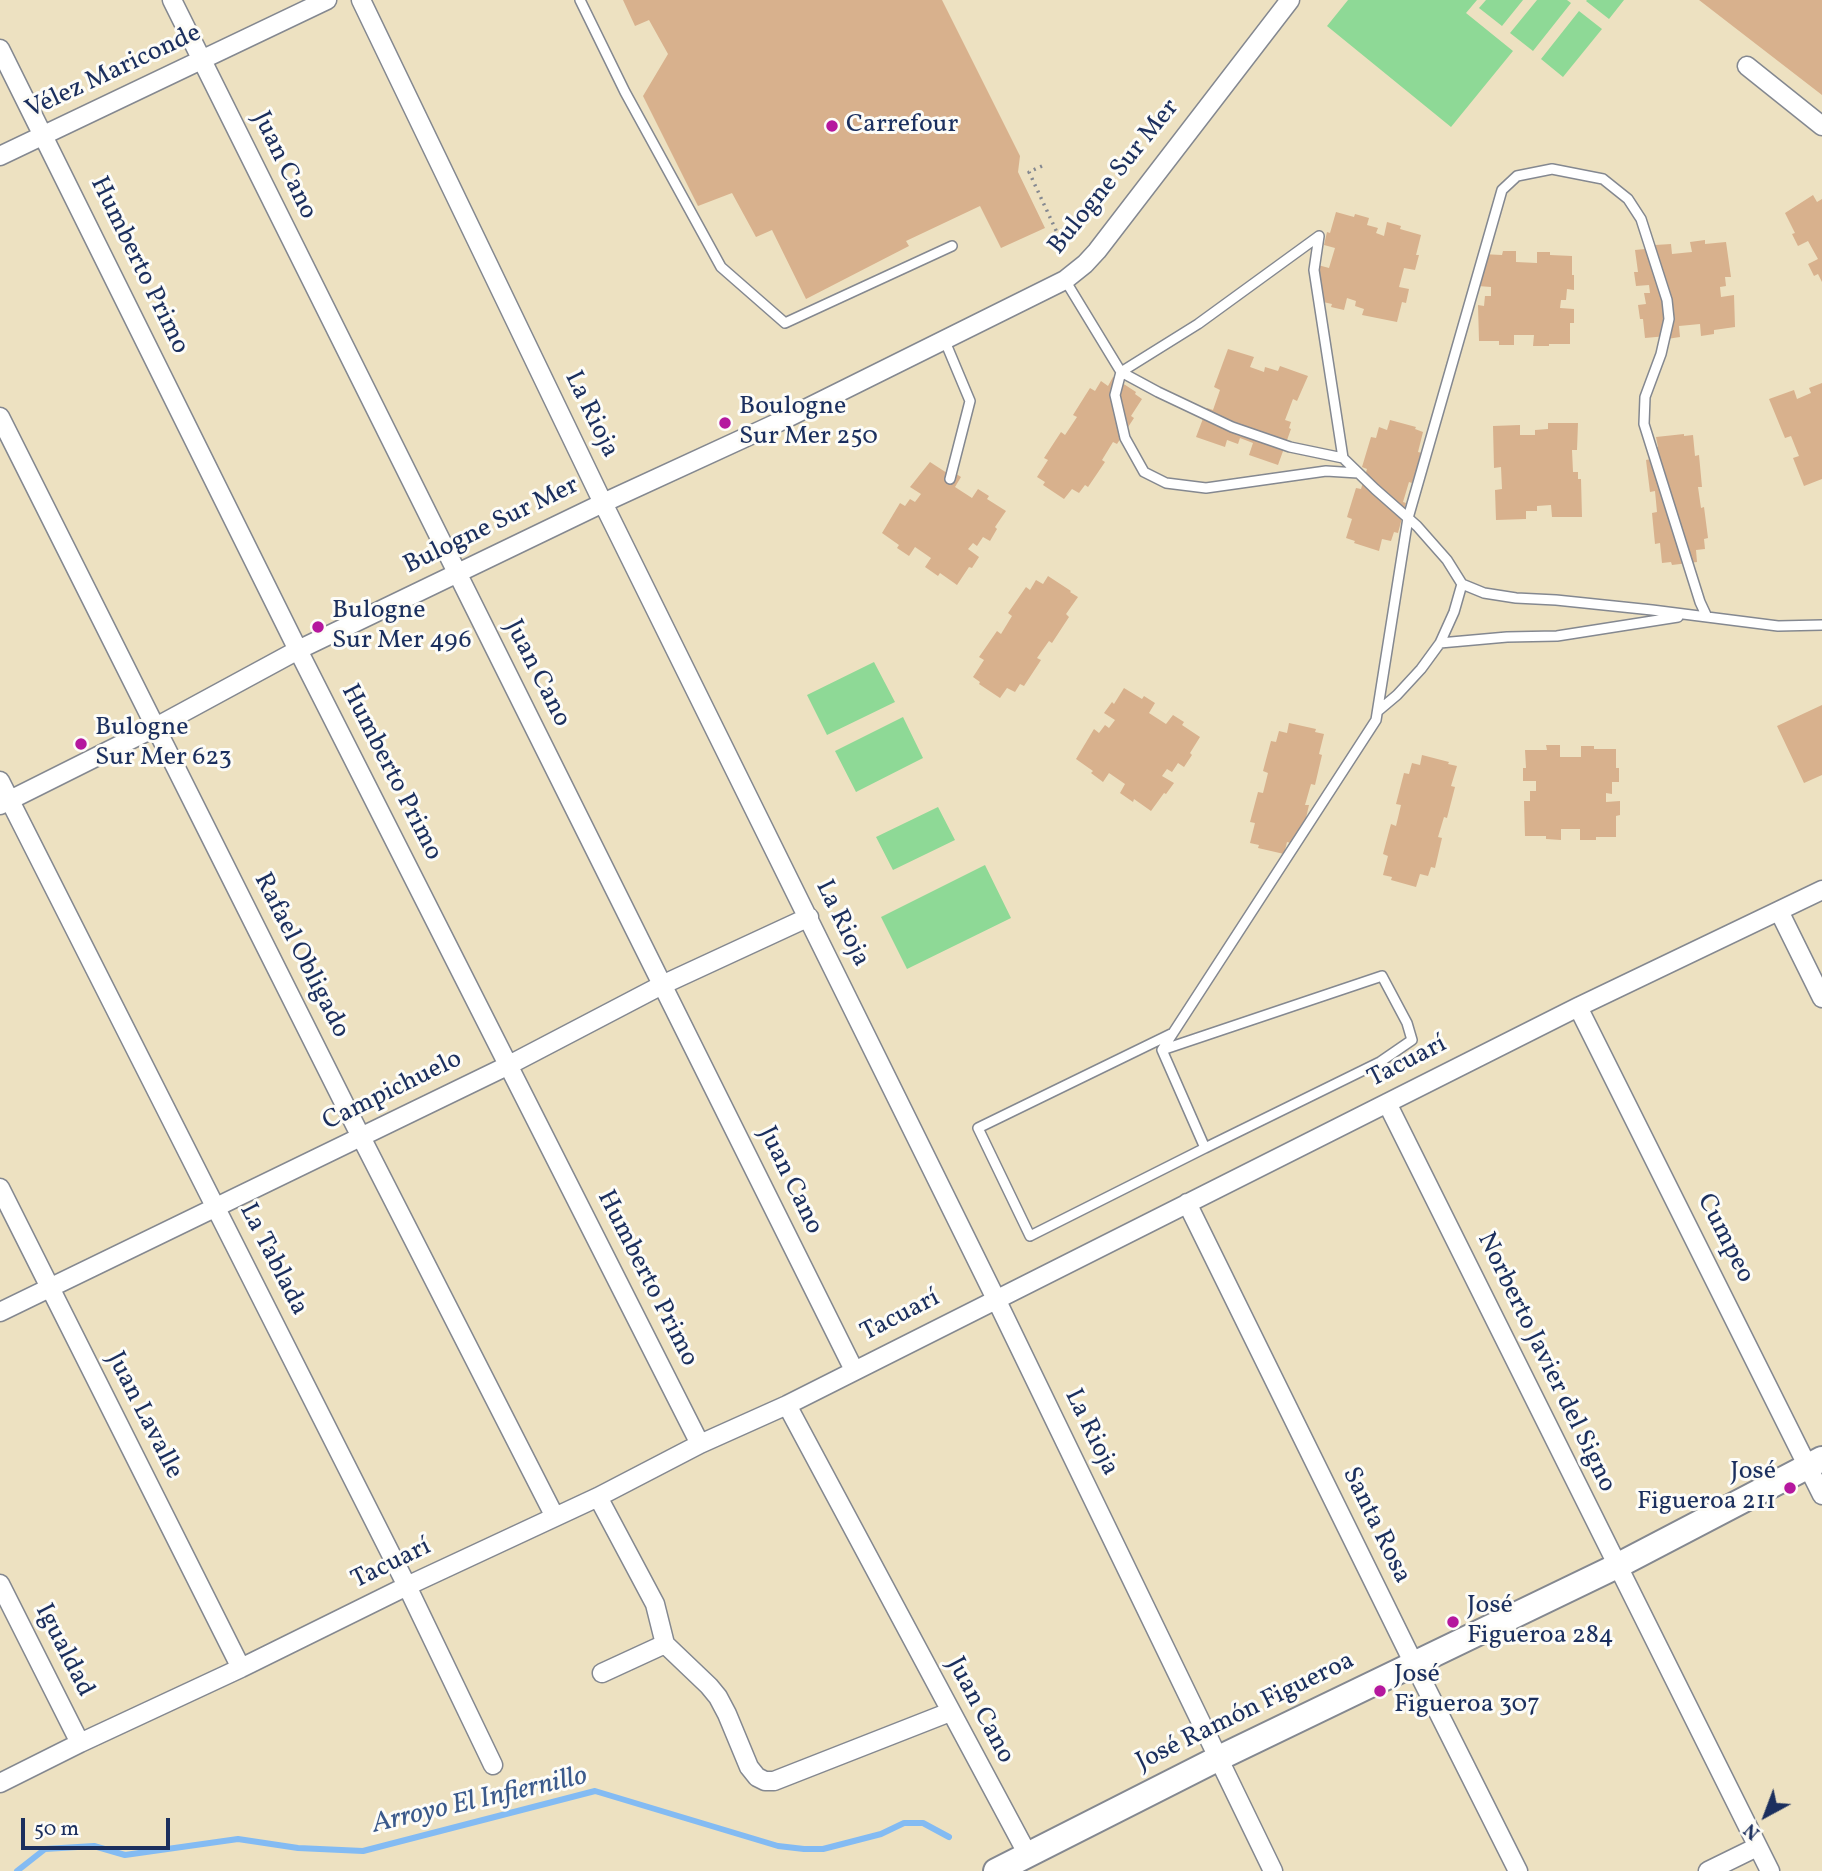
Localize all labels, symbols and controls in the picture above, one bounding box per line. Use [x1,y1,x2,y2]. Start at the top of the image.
street label: Vélez Mariconde [21,19,207,127]
street label: Bulogne Sur Mer [1043,94,1187,262]
street label: Juan Cano [244,107,322,225]
place label: Carrefour [846,110,958,142]
marker: Carrefour [824,118,840,134]
street label: Humberto Primo [82,172,194,360]
street label: La Rioja [556,367,624,463]
place label: Boulogne Sur Mer 250 [739,392,878,453]
marker: Boulogne Sur Mer 250 [717,415,733,431]
street label: Bulogne Sur Mer [399,471,585,583]
place label: Bulogne Sur Mer 496 [332,596,472,658]
street label: Juan Cano [496,615,576,733]
marker: Bulogne Sur Mer 496 [310,619,326,635]
street label: Humberto Primo [332,680,448,866]
place label: Bulogne Sur Mer 623 [95,713,232,774]
marker: Bulogne Sur Mer 623 [73,736,89,752]
street label: Rafael Obligado [245,868,355,1044]
street label: La Rioja [807,876,875,972]
street label: Tacuarí [1363,1030,1453,1096]
street label: Campichuelo [318,1045,468,1139]
street label: Juan Cano [750,1122,828,1240]
street label: Humberto Primo [588,1186,704,1372]
street label: Cumpeo [1688,1189,1760,1289]
street label: La Tablada [230,1199,314,1321]
street label: Norberto Javier del Signo [1469,1228,1621,1498]
street label: Tacuarí [856,1284,946,1350]
street label: Juan Lavalle [98,1347,188,1485]
street label: La Rioja [1056,1385,1124,1481]
place label: José Figueroa 211 [1637,1457,1776,1518]
street label: Santa Rosa [1334,1463,1416,1589]
marker: José Figueroa 211 [1782,1480,1798,1496]
street label: Tacuarí [347,1532,437,1598]
place label: José Figueroa 284 [1467,1591,1614,1652]
street label: Igualdad [26,1599,100,1703]
marker: José Figueroa 284 [1445,1614,1461,1630]
street label: José Ramón Figueroa [1132,1647,1360,1779]
street label: Juan Cano [938,1652,1020,1770]
place label: José Figueroa 307 [1394,1660,1540,1722]
marker: José Figueroa 307 [1372,1683,1388,1699]
water label: Arroyo El Infiernillo [369,1761,591,1843]
north arrow [1731,1780,1801,1850]
scale bar [24,1804,173,1848]
text: 50 m [34,1815,79,1844]
text: N [1738,1817,1766,1845]

